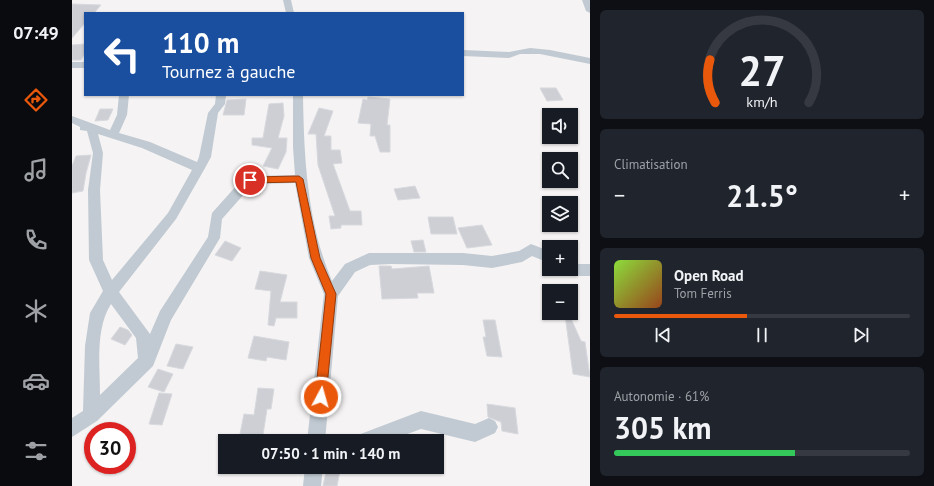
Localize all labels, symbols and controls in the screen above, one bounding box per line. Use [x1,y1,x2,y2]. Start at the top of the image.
text: 07:49 [13,21,59,44]
text: 110 m [162,24,239,61]
icon: left [96,28,148,80]
text: 27 [738,43,786,96]
text: Tournez à gauche [162,60,295,83]
icon: directions [22,86,50,114]
text: km/h [746,91,778,110]
map controls [542,108,578,320]
button: sound [542,108,578,144]
button: search [542,152,578,188]
icon: music [22,156,50,184]
text: Climatisation [614,156,688,173]
pin [233,163,267,197]
icon: arrive [239,169,261,191]
text: 21.5° [726,176,798,215]
text: − [614,181,625,209]
text: + [899,181,910,209]
button: layers [542,196,578,232]
icon: phone [22,226,50,254]
button: + [542,240,578,276]
text: Open Road [674,266,744,285]
button: − [542,284,578,320]
text: Tom Ferris [674,285,732,302]
icon: climate [22,297,50,325]
icon: previous [652,324,674,346]
icon: pause [751,324,773,346]
icon: next [850,324,872,346]
icon: car [22,367,50,395]
position arrow [300,376,342,418]
text: Autonomie · 61% [614,388,709,405]
text: 305 km [614,408,712,447]
speed limit sign: 30 [84,422,136,474]
icon: filters [22,437,50,465]
text: 07:50 · 1 min · 140 m [262,444,400,463]

